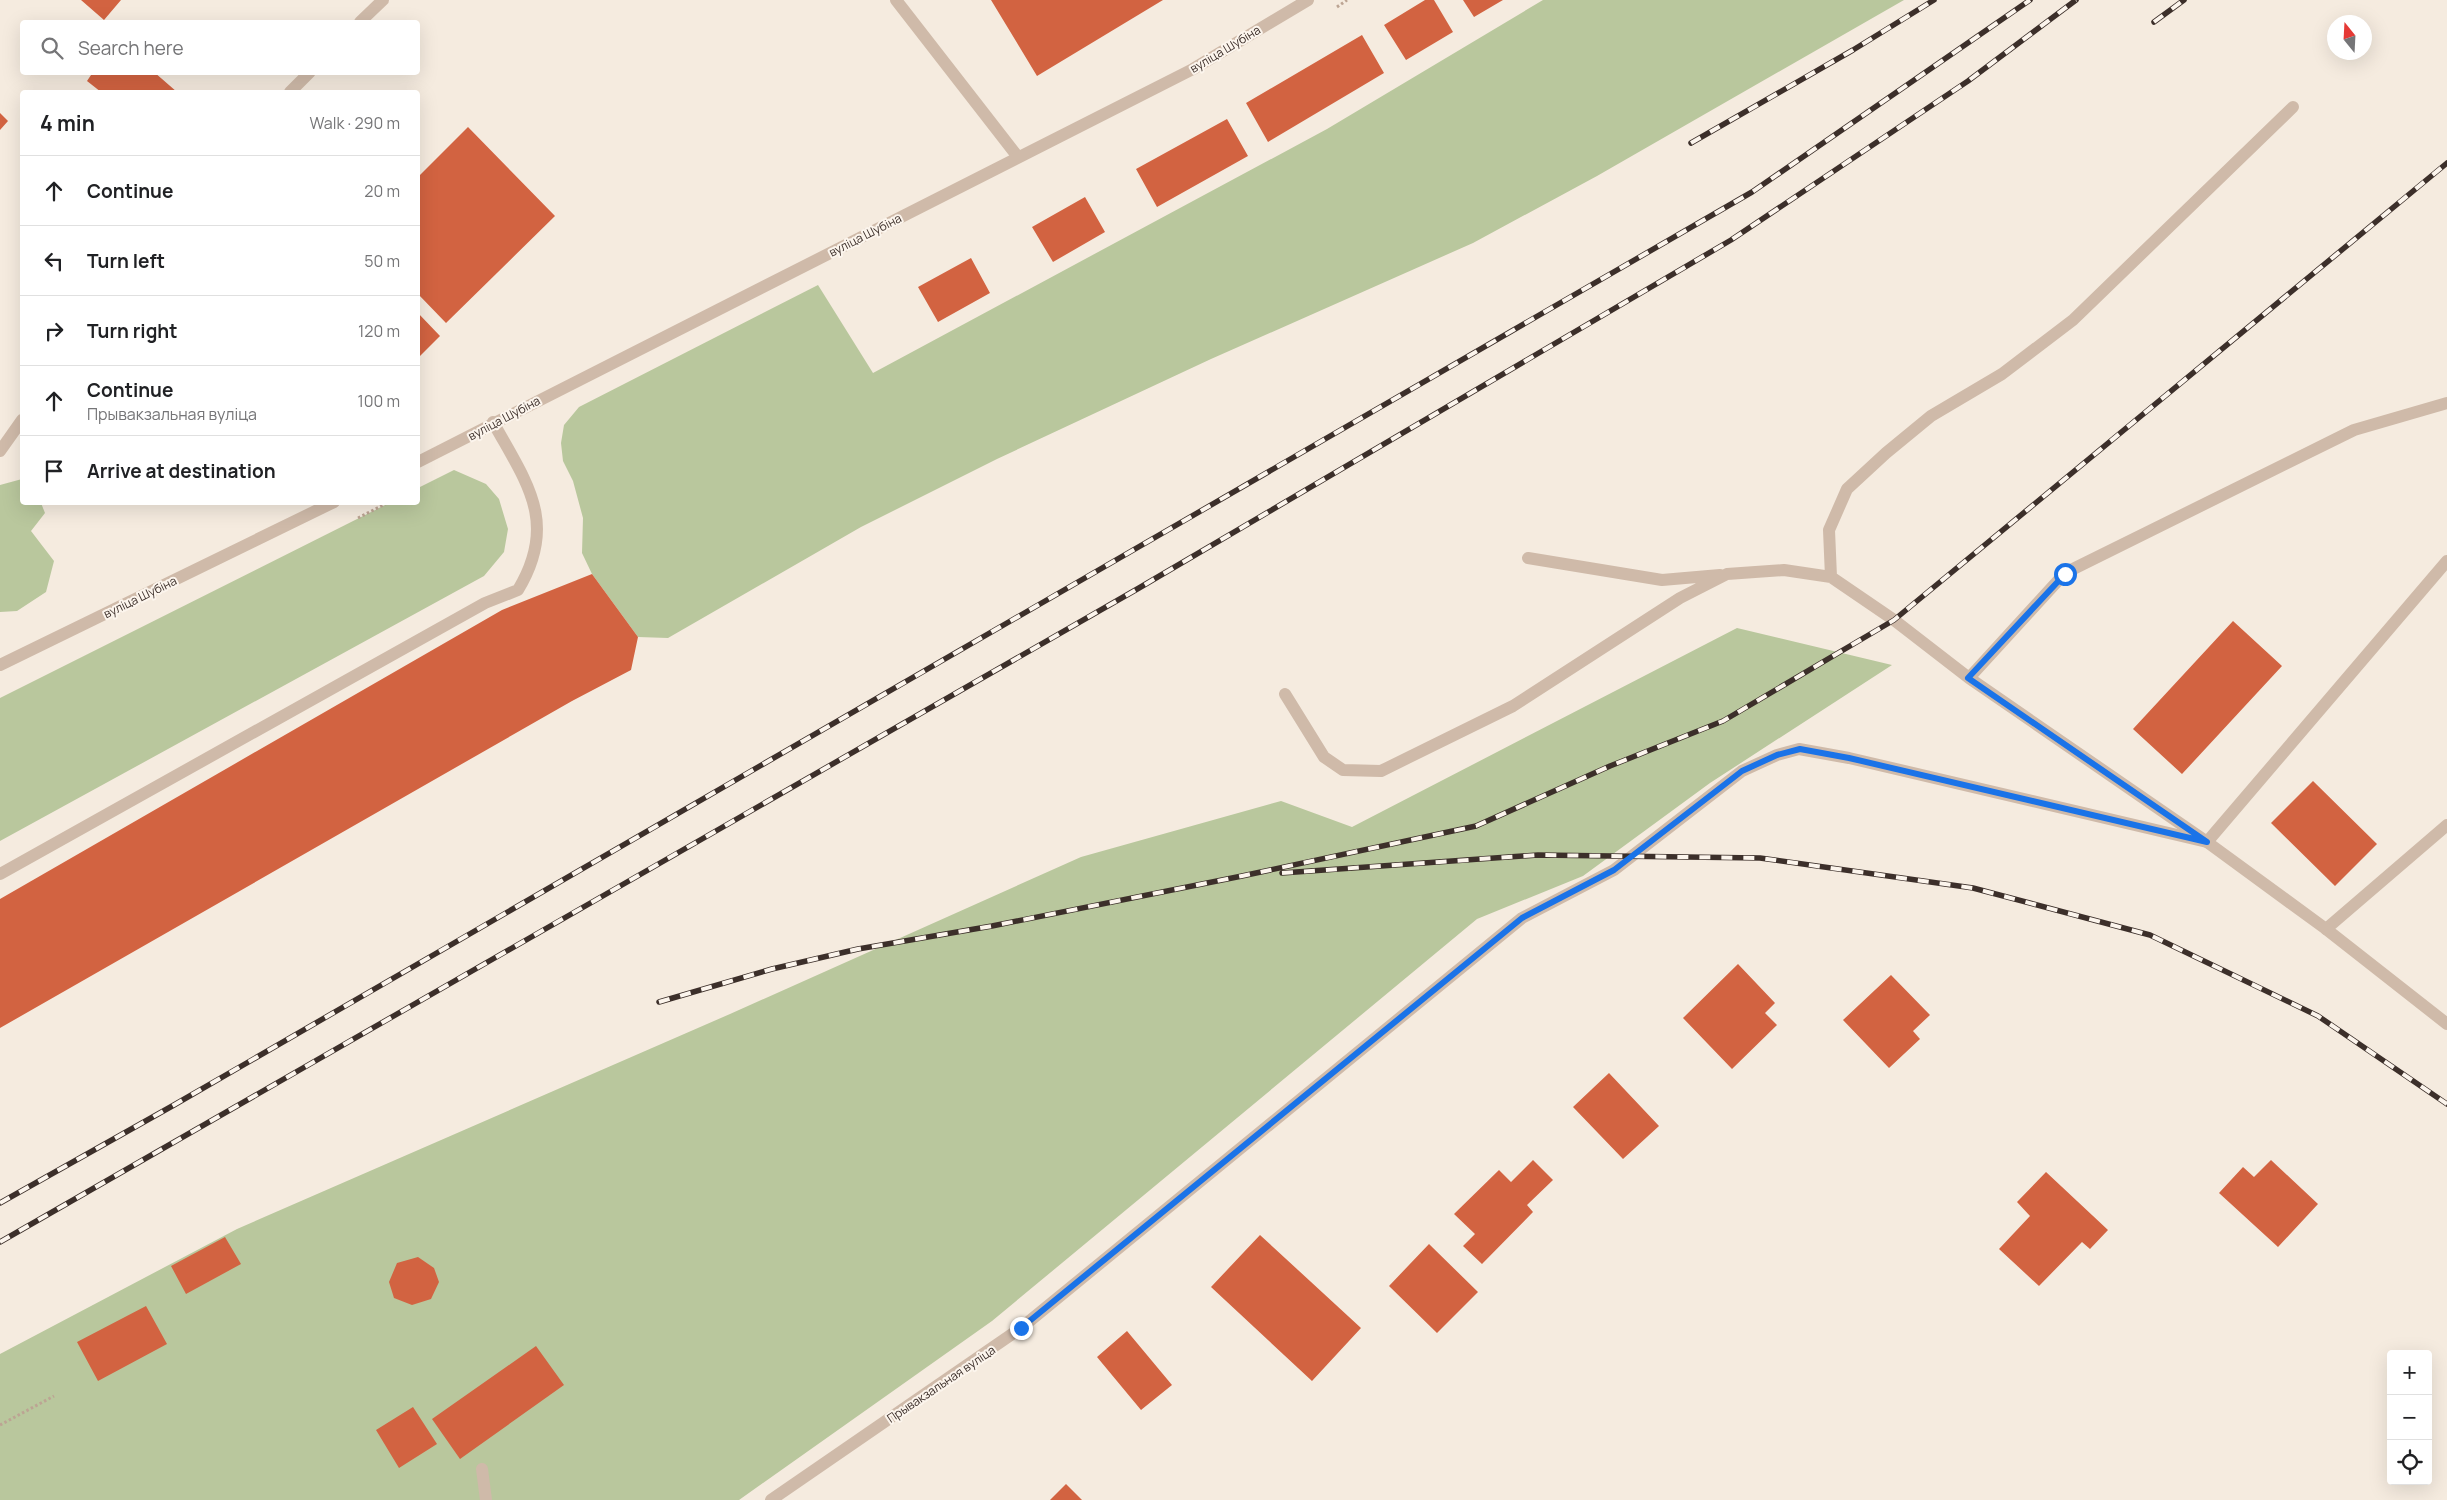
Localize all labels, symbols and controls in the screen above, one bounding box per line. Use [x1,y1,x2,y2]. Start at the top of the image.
north arrow [2327,15,2372,60]
search box [20,20,420,75]
street label: вуліца Шубіна [1187,21,1263,77]
icon: search [38,34,66,62]
text: Search here [78,35,184,61]
text: 4 min [40,109,95,137]
text: Walk · 290 m [310,112,400,134]
icon: ahead [40,177,68,205]
text: Continue [87,178,173,204]
text: 20 m [364,180,400,202]
street label: вуліца Шубіна [826,209,904,261]
icon: left [40,247,68,275]
text: Turn left [87,248,165,274]
text: 50 m [364,250,400,272]
icon: right [40,317,68,345]
text: Turn right [87,318,177,344]
text: 120 m [358,320,400,342]
text: Continue [87,377,173,403]
icon: ahead [40,387,68,415]
text: 100 m [357,390,400,412]
street label: вуліца Шубіна [465,392,543,444]
text: Прывакзальная вуліца [87,403,257,425]
icon: arrive [40,457,68,485]
text: Arrive at destination [87,458,276,484]
route start [2054,563,2077,586]
street label: вуліца Шубіна [101,572,179,622]
route end [1010,1317,1033,1340]
street label: Прывакзальная вуліца [883,1341,999,1427]
map controls [2387,1350,2432,1485]
button: + [2387,1350,2432,1395]
button: − [2387,1395,2432,1440]
button: locate [2387,1440,2432,1485]

